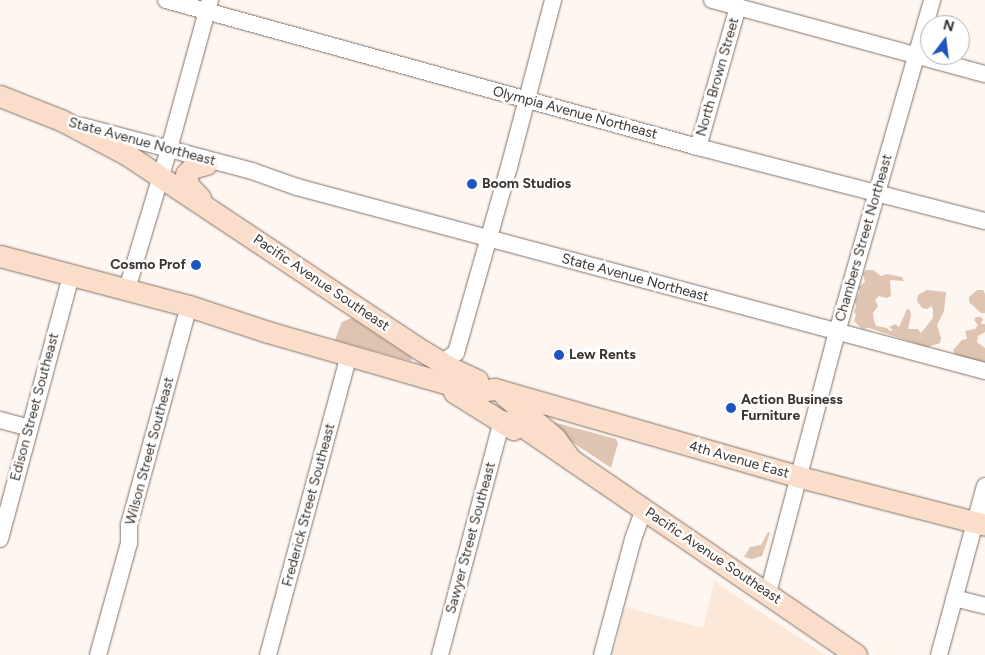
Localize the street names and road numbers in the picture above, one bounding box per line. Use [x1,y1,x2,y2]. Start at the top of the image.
street label: North Brown Street [693,16,743,138]
street label: Olympia Avenue Northeast [491,83,659,143]
street label: State Avenue Northeast [67,114,217,170]
street label: Chambers Street Northeast [832,152,896,324]
street label: Pacific Avenue Southeast [250,231,392,335]
street label: State Avenue Northeast [560,250,710,306]
street label: Edison Street Southeast [7,331,63,483]
street label: Wilson Street Southeast [122,375,178,527]
street label: Frederick Street Southeast [279,422,339,588]
street label: 4th Avenue East [687,438,791,482]
street label: Sawyer Street Southeast [443,460,499,616]
street label: Pacific Avenue Southeast [642,504,784,608]

